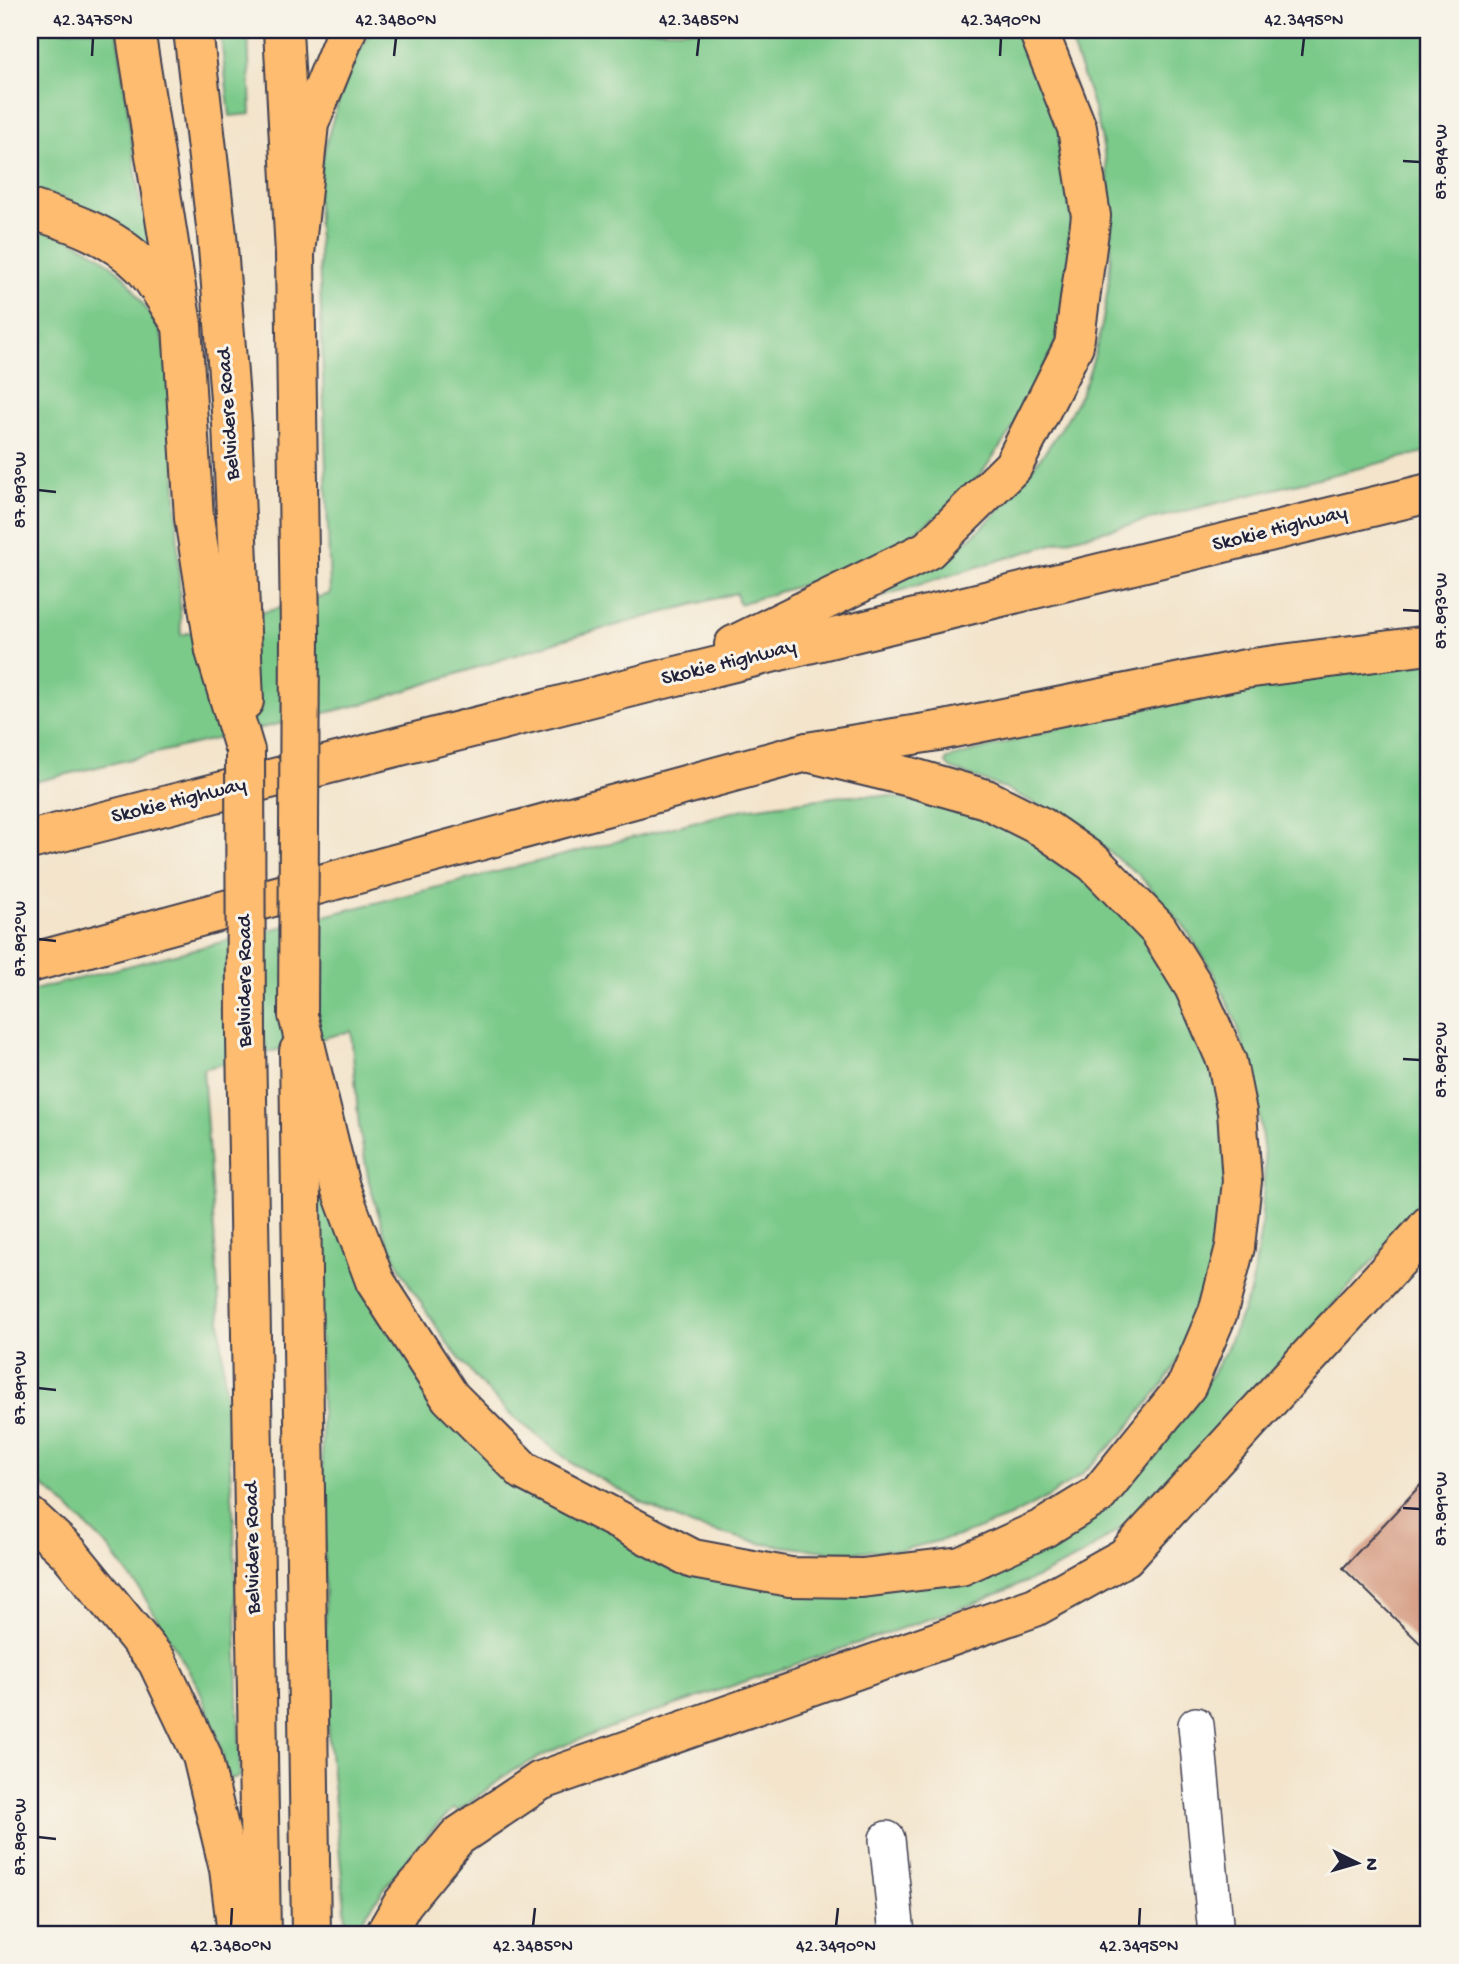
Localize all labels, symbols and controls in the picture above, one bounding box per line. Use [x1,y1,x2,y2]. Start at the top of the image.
text: 42.3475°N [53,11,133,32]
text: 42.3480°N [356,11,436,32]
text: 42.3485°N [659,11,739,32]
text: 42.3490°N [961,11,1041,32]
text: 42.3495°N [1264,11,1344,32]
text: 87.894°W [1432,124,1453,200]
street label: Belvidere Road [213,345,247,482]
text: 87.893°W [11,452,32,528]
street label: Skokie Highway [1210,501,1350,559]
text: 87.893°W [1432,573,1453,649]
street label: Skokie Highway [659,635,799,693]
street label: Skokie Highway [109,773,249,831]
text: 87.892°W [11,901,32,977]
street label: Belvidere Road [234,913,259,1048]
text: 87.892°W [1432,1022,1453,1098]
text: 87.891°W [11,1351,32,1425]
text: 87.891°W [1432,1472,1453,1546]
street label: Belvidere Road [240,1480,268,1615]
text: 87.890°W [11,1798,32,1876]
north arrow [1322,1828,1392,1898]
text: N [1358,1857,1382,1871]
text: 42.3480°N [191,1937,271,1958]
text: 42.3485°N [493,1937,573,1958]
text: 42.3490°N [796,1937,876,1958]
text: 42.3495°N [1099,1937,1179,1958]

